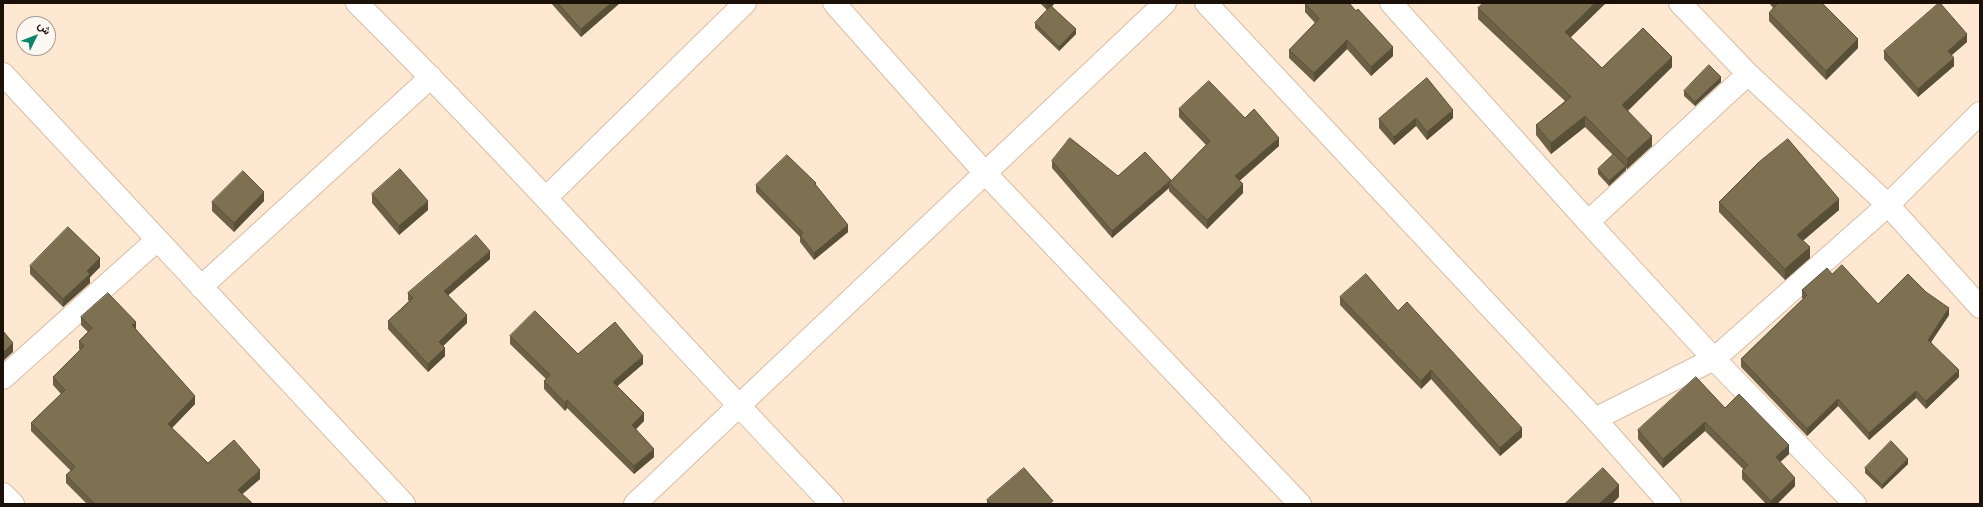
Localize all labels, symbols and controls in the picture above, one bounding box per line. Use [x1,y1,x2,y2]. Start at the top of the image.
north arrow [16,16,56,56]
text: ش [35,19,54,37]

